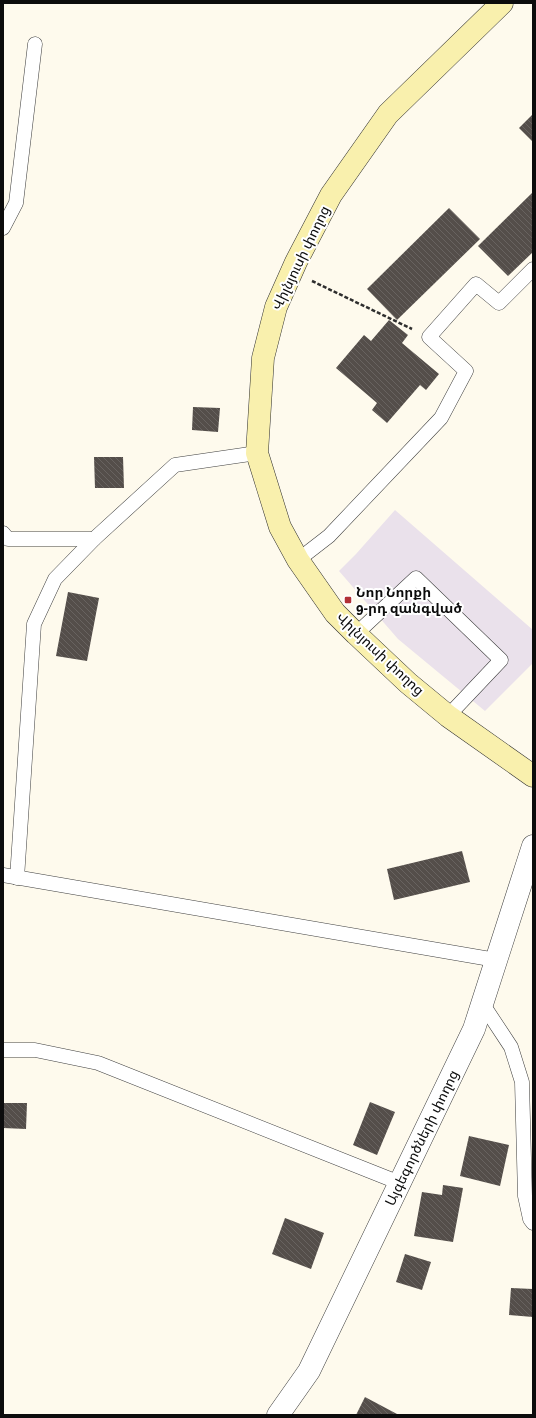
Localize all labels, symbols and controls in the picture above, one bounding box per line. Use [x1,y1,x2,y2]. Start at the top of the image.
street label: Վիլնյուսի փողոց [268,203,334,313]
place label: Նոր Նորքի 9-րդ զանգված [356,584,462,617]
marker: Նոր Նորքի 9-րդ զանգված [343,595,353,605]
street label: Վիլնյուսի փողոց [333,609,427,699]
street label: Այգեգործների փողոց [382,1067,462,1209]

